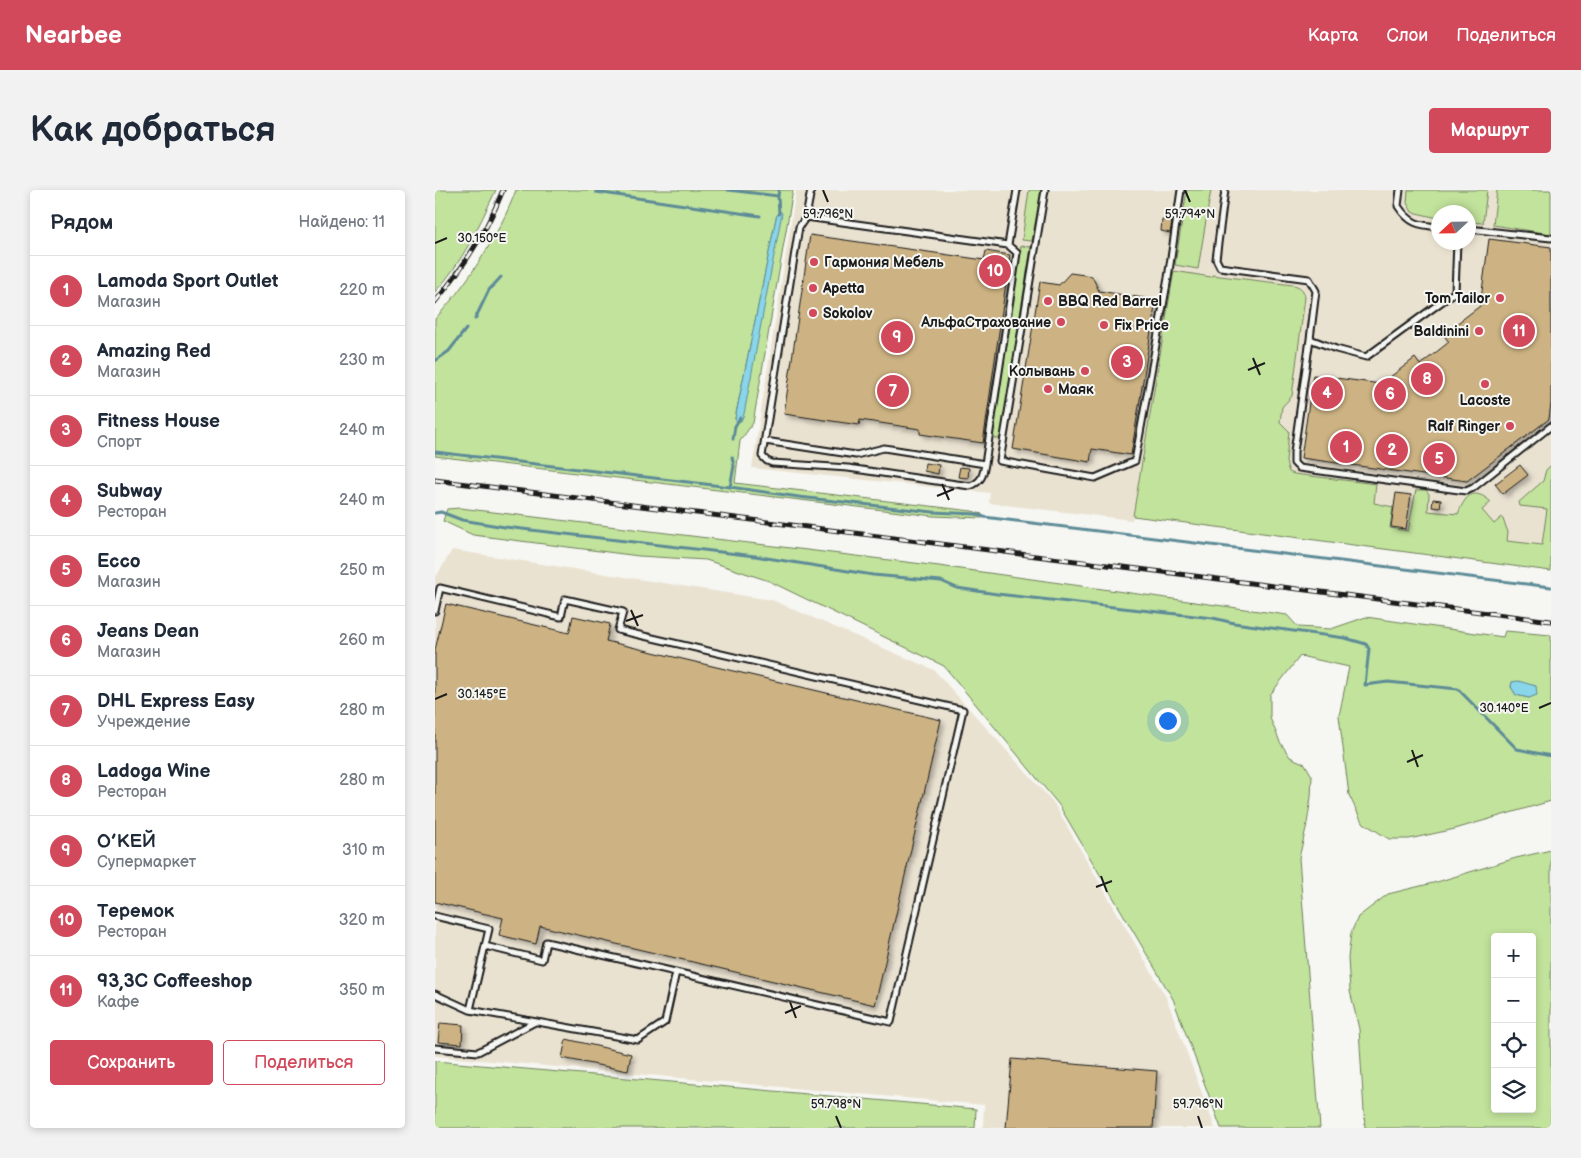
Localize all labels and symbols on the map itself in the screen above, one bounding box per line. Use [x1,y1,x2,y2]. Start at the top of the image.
north arrow [1431,205,1476,250]
text: 59.796°N [803,207,853,222]
text: 59.794°N [1165,207,1215,222]
text: 30.150°E [458,231,506,246]
pin: 10 [979,252,1011,290]
place label: Гармония Мебель [824,254,944,271]
marker: Гармония Мебель [808,256,820,268]
place label: Apetta [822,280,865,297]
marker: Apetta [807,282,819,294]
place label: Tom Tailor [1425,290,1490,307]
marker: Tom Tailor [1494,292,1506,304]
place label: BBQ Red Barrel [1058,293,1162,310]
marker: BBQ Red Barrel [1042,295,1054,307]
place label: Sokolov [823,305,873,322]
marker: Sokolov [807,307,819,319]
pin: 11 [1503,312,1535,350]
place label: АльфаСтрахование [920,314,1051,331]
marker: АльфаСтрахование [1055,316,1067,328]
place label: Fix Price [1114,317,1169,334]
pin: 9 [881,318,913,356]
marker: Fix Price [1098,319,1110,331]
place label: Baldinini [1413,323,1469,340]
marker: Baldinini [1473,325,1485,337]
pin: 3 [1111,343,1143,381]
pin: 8 [1411,360,1443,398]
place label: Колывань [1009,363,1076,380]
marker: Колывань [1079,365,1091,377]
pin: 7 [877,372,909,410]
pin: 4 [1311,374,1343,412]
pin: 6 [1374,375,1406,413]
marker: Lacoste [1479,378,1491,390]
place label: Маяк [1058,381,1094,398]
marker: Маяк [1042,383,1054,395]
place label: Lacoste [1460,392,1510,409]
place label: Ralf Ringer [1427,418,1500,435]
marker: Ralf Ringer [1504,420,1516,432]
pin: 1 [1330,428,1362,466]
pin: 2 [1376,431,1408,469]
pin: 5 [1423,440,1455,478]
text: 30.145°E [458,687,507,702]
text: 30.140°E [1479,701,1529,716]
your location [1155,708,1181,734]
text: 59.798°N [811,1097,861,1112]
text: 59.796°N [1173,1097,1223,1112]

